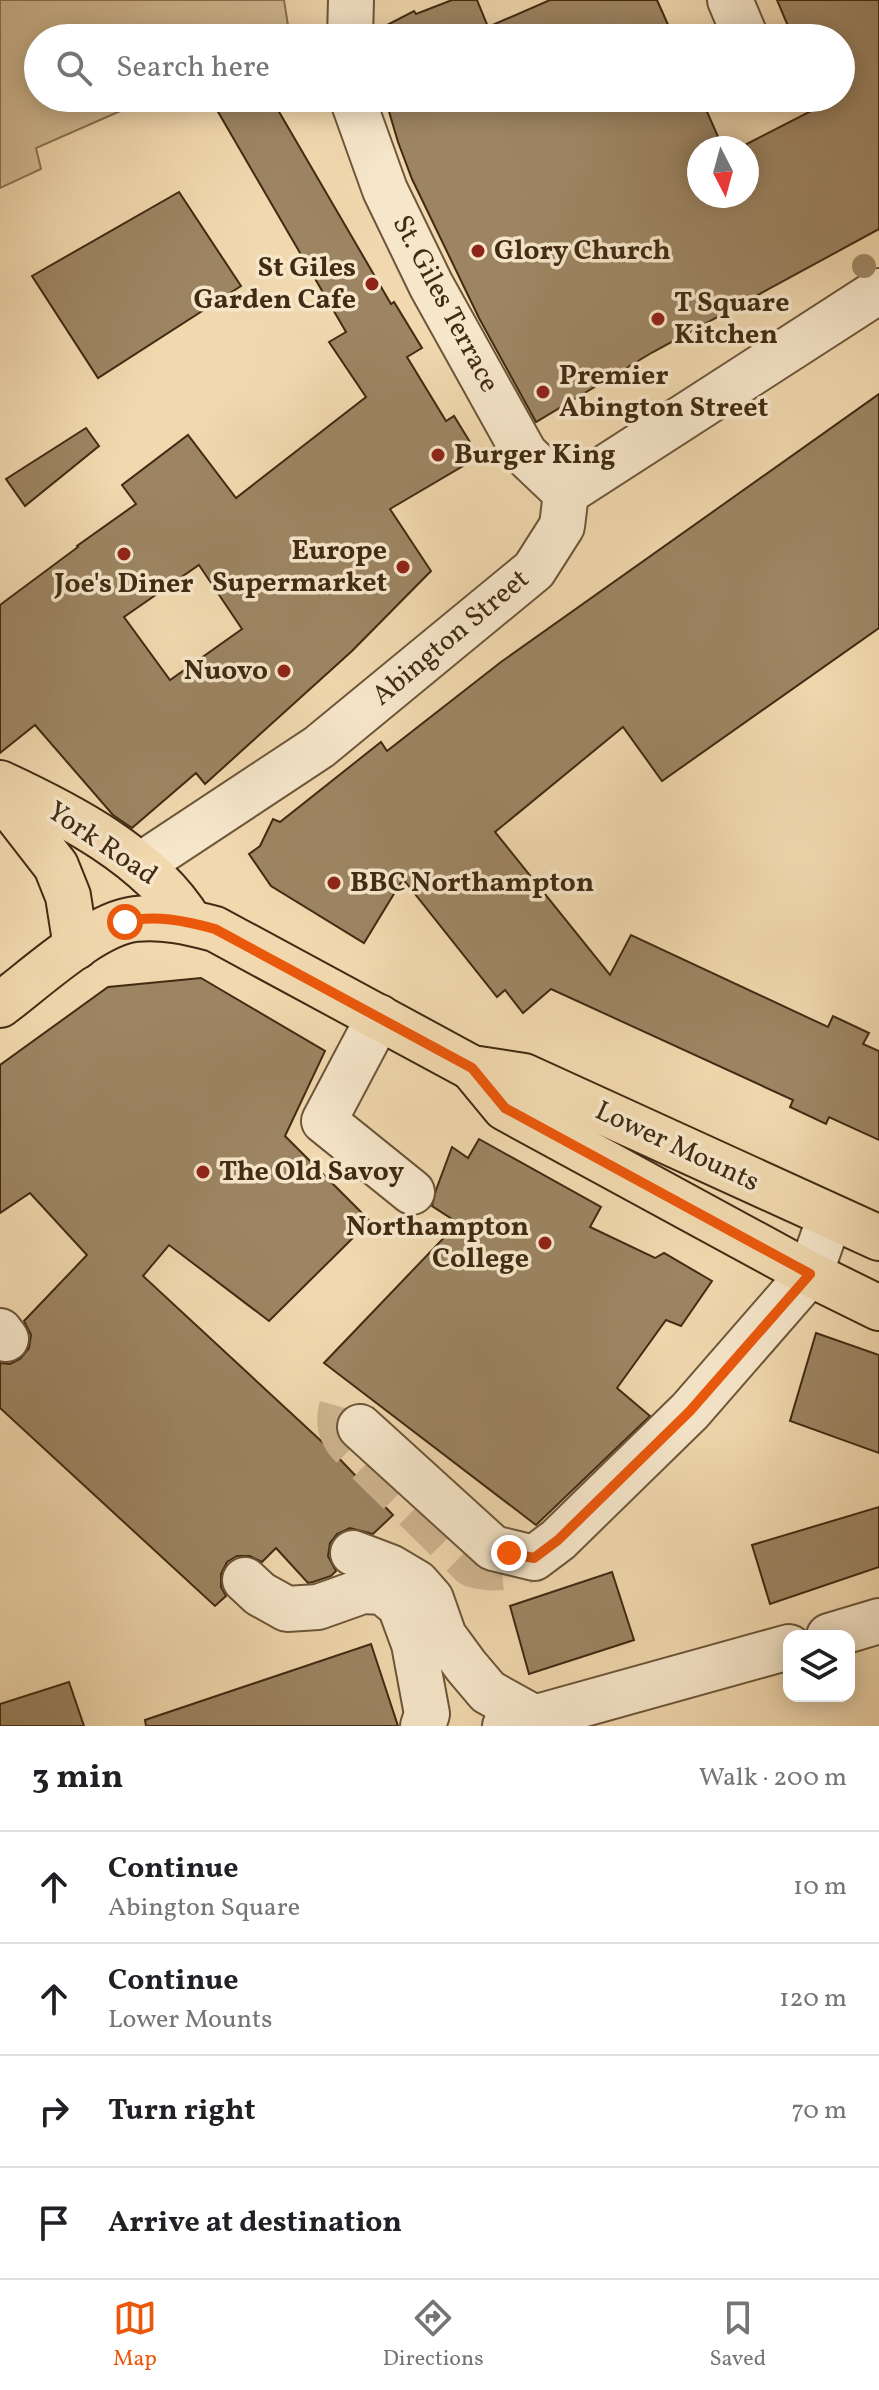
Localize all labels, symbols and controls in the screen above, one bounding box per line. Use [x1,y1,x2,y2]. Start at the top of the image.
search box [24,24,855,112]
icon: search [52,46,96,90]
text: Search here [116,47,270,89]
north arrow [687,136,759,208]
street label: St. Giles Terrace [382,208,508,400]
place label: Glory Church [494,232,671,271]
marker: Glory Church [469,242,487,260]
place label: St Giles Garden Cafe [193,249,356,320]
marker: St Giles Garden Cafe [363,275,381,293]
place label: T Square Kitchen [674,284,789,355]
marker: T Square Kitchen [649,310,667,328]
place label: Premier Abington Street [559,357,768,428]
marker: Premier Abington Street [534,383,552,401]
place label: Burger King [454,436,616,475]
marker: Burger King [429,446,447,464]
place label: Europe Supermarket [212,532,387,603]
marker: Joe's Diner [115,545,133,563]
marker: Europe Supermarket [394,558,412,576]
street label: Abington Street [364,561,538,715]
place label: Joe's Diner [53,565,194,604]
place label: Nuovo [184,652,268,691]
marker: Nuovo [275,662,293,680]
street label: York Road [39,793,165,895]
place label: BBC Northampton [350,864,594,903]
marker: BBC Northampton [325,874,343,892]
route start [107,904,143,940]
street label: Lower Mounts [589,1092,765,1202]
place label: The Old Savoy [219,1153,404,1192]
marker: The Old Savoy [194,1163,212,1181]
place label: Northampton College [346,1208,529,1279]
marker: Northampton College [536,1234,554,1252]
route end [491,1535,527,1571]
map controls [783,1630,855,1702]
button: layers [783,1630,855,1702]
text: 3 min [32,1755,123,1802]
text: Walk · 200 m [699,1760,847,1796]
text: Continue [108,1848,239,1890]
icon: ahead [32,1865,76,1909]
text: 10 m [793,1869,847,1905]
text: Abington Square [108,1890,300,1926]
text: Continue [108,1960,239,2002]
icon: ahead [32,1977,76,2021]
text: 120 m [779,1981,847,2017]
text: Lower Mounts [108,2002,272,2038]
icon: right [32,2089,76,2133]
text: Turn right [108,2090,256,2132]
text: 70 m [792,2093,847,2129]
icon: arrive [32,2201,76,2245]
text: Arrive at destination [108,2202,402,2244]
tab: Map [113,2296,157,2375]
tab: Directions [383,2296,484,2375]
tab: Saved [709,2296,766,2375]

